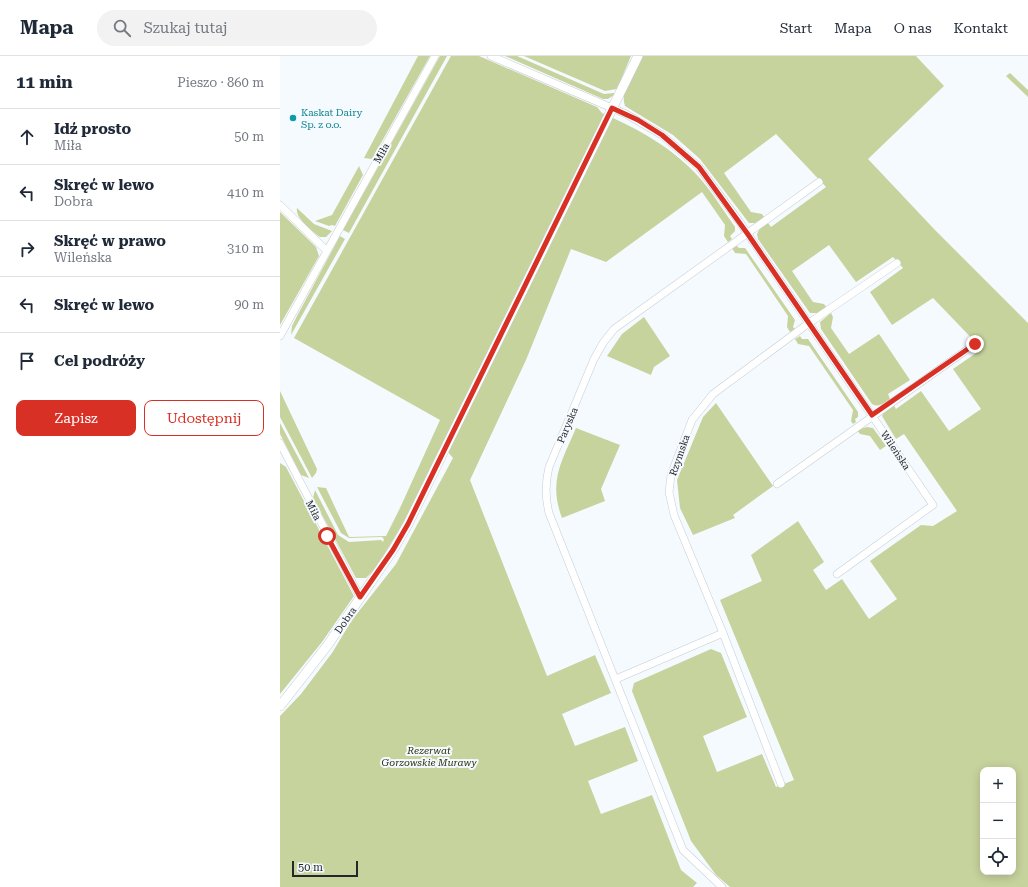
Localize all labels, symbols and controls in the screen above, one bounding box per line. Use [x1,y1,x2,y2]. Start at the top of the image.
search box [97,10,377,46]
text: Mapa [20,16,73,39]
icon: search [111,17,133,39]
text: Szukaj tutaj [143,19,228,37]
text: Start [780,20,812,36]
text: Mapa [834,20,872,36]
text: O nas [894,20,932,36]
text: Kontakt [954,20,1008,36]
text: 11 min [16,72,73,92]
text: Pieszo · 860 m [177,75,264,90]
place label: Kaskat Dairy Sp. z o.o. [301,107,363,130]
marker: Kaskat Dairy Sp. z o.o. [288,113,298,123]
text: Idź prosto [54,120,131,138]
icon: ahead [16,126,38,148]
text: 50 m [234,129,264,144]
text: Miła [54,138,82,153]
street label: Miła [371,141,392,165]
text: Skręć w lewo [54,176,154,194]
icon: left [16,182,38,204]
text: 410 m [227,185,264,200]
text: Dobra [54,194,93,209]
text: Skręć w prawo [54,232,166,250]
icon: right [16,238,38,260]
text: 310 m [227,241,264,256]
text: Wileńska [54,250,112,265]
icon: left [16,294,38,316]
text: Skręć w lewo [54,296,154,314]
text: 90 m [234,297,264,312]
route end [966,335,984,353]
icon: arrive [16,350,38,372]
text: Cel podróży [54,352,145,370]
button: Zapisz [16,400,136,436]
button: Udostępnij [144,400,264,436]
street label: Paryska [555,405,580,445]
street label: Wileńska [879,429,913,472]
street label: Rzymska [667,433,692,477]
street label: Miła [304,498,324,523]
route start [318,527,336,545]
street label: Dobra [332,604,359,636]
park label: Rezerwat Gorzowskie Murawy [381,745,477,768]
map controls [980,767,1016,875]
button: + [980,767,1016,803]
button: − [980,803,1016,839]
button: locate [980,839,1016,875]
scale bar [292,859,358,878]
text: 50 m [298,861,323,874]

